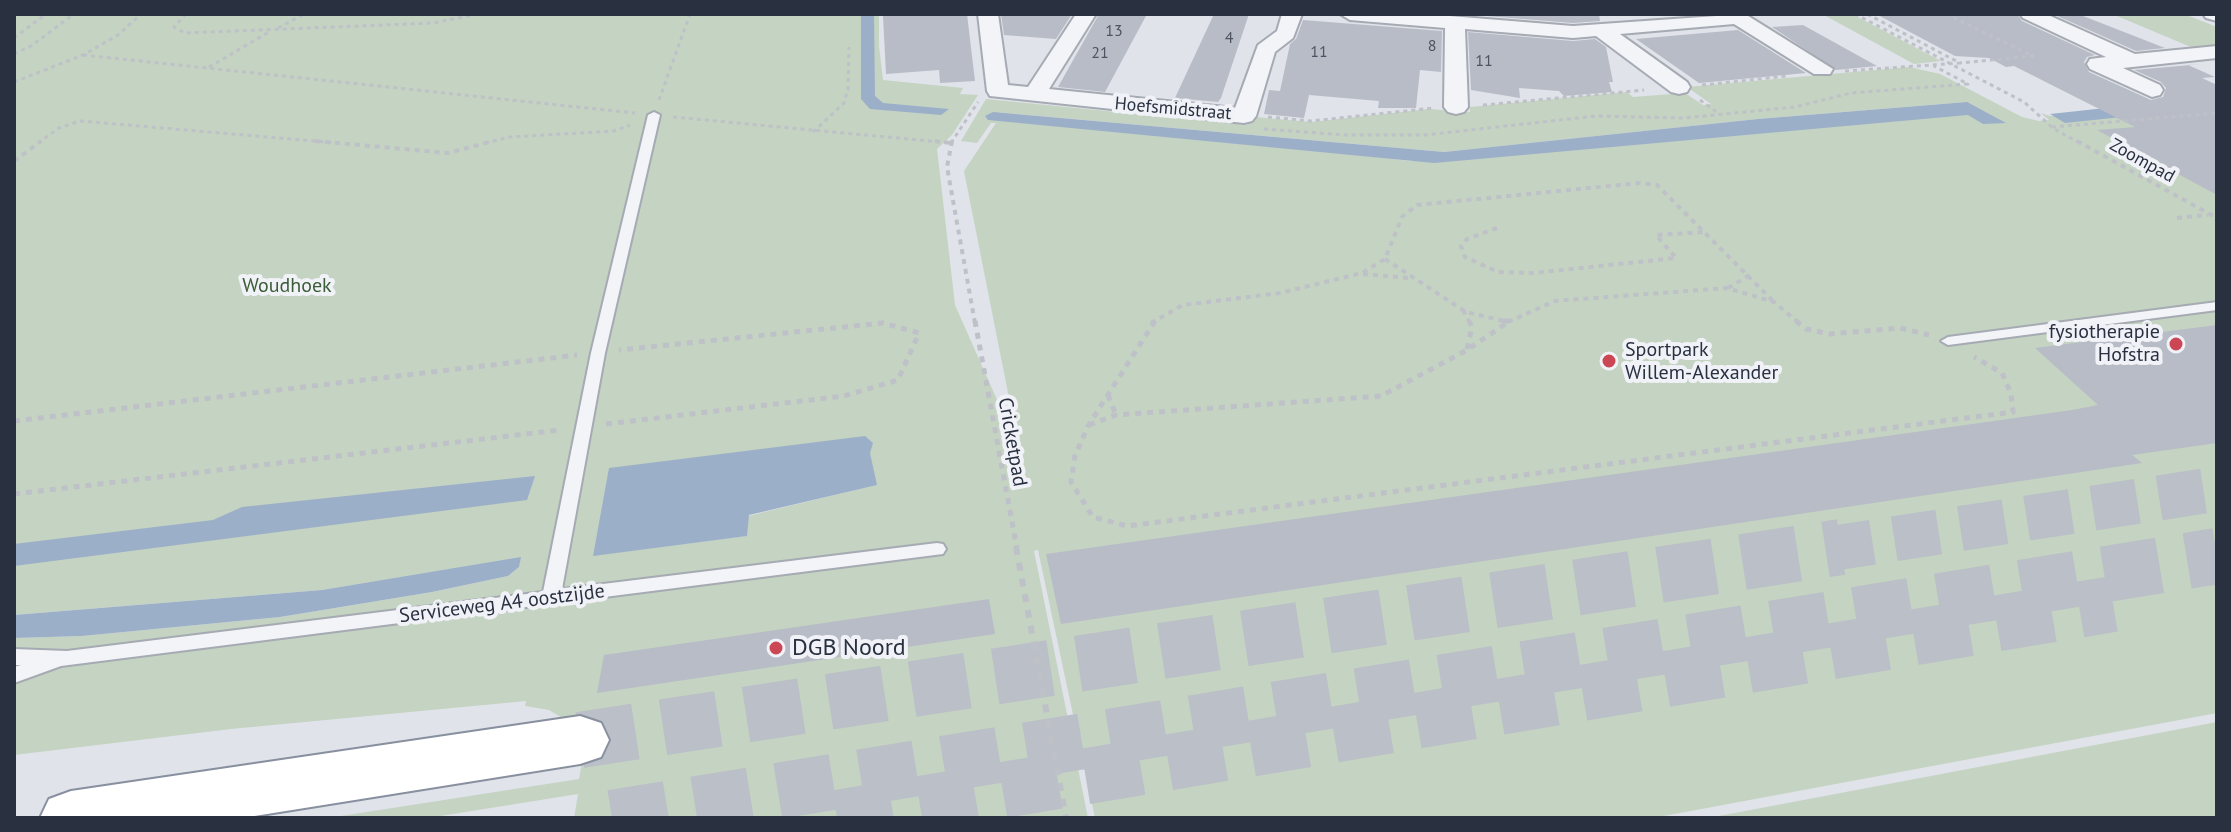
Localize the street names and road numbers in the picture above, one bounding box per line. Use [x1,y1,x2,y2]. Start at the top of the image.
street label: Hoefsmidstraat [1114,93,1232,125]
street label: Zoompad [2106,134,2178,188]
street label: Cricketpad [992,396,1032,488]
street label: Serviceweg A4 oostzijde [398,579,606,629]

